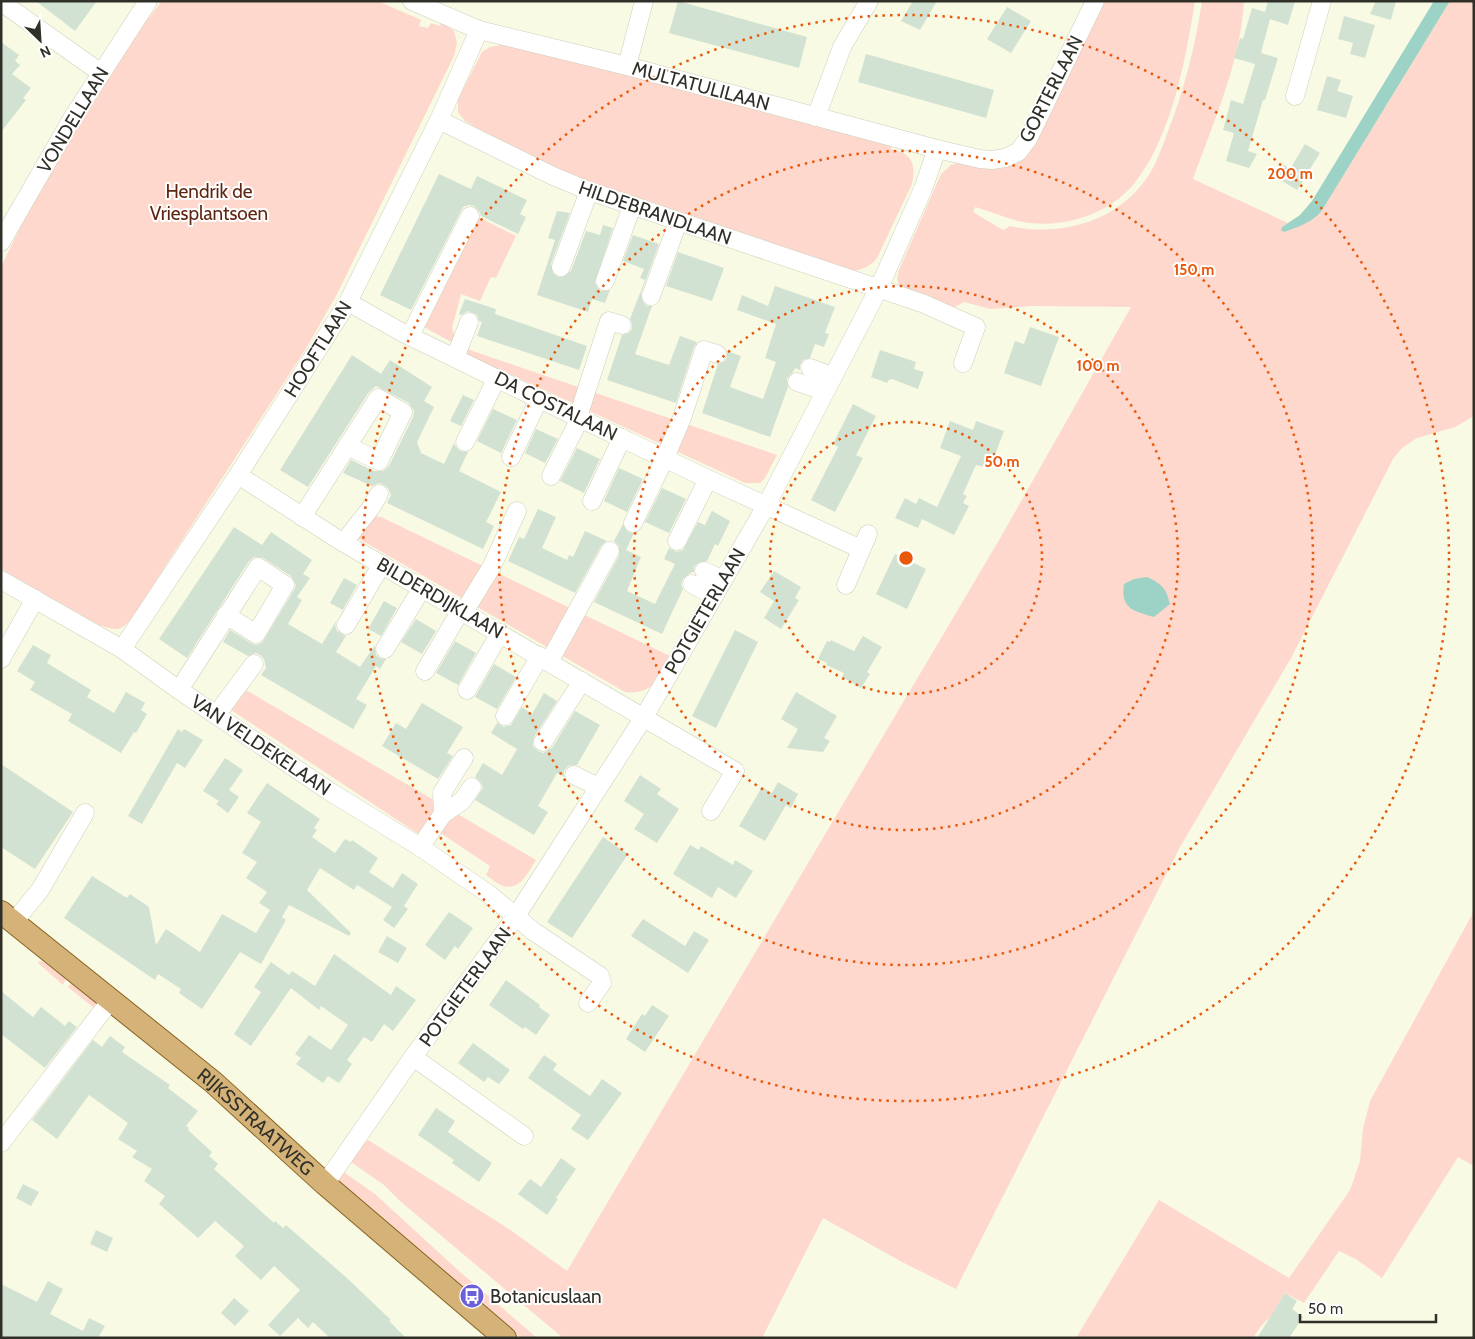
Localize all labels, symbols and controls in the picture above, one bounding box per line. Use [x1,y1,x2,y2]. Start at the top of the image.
north arrow [15,15,65,65]
street label: GORTERLAAN [1014,32,1088,146]
text: N [37,42,54,62]
street label: MULTATULILAAN [630,57,772,115]
street label: VONDELLAAN [32,63,114,177]
text: 200 m [1267,165,1313,183]
street label: HILDEBRANDLAAN [576,176,734,250]
park label: Hendrik de Vriesplantsoen [150,180,268,225]
text: 150 m [1174,261,1214,279]
street label: HOOFTLAAN [279,297,357,401]
text: 100 m [1076,357,1120,375]
street label: DA COSTALAAN [491,366,621,446]
text: 50 m [984,453,1020,471]
street label: POTGIETERLAAN [660,544,750,678]
centre of rings [897,549,915,567]
street label: BILDERDIJKLAAN [373,553,507,643]
street label: VAN VELDEKELAAN [187,690,335,800]
street label: POTGIETERLAAN [414,923,516,1051]
street label: RIJKSSTRAATWEG [193,1063,319,1180]
bus stop icon: Botanicuslaan [459,1283,485,1309]
place label: Botanicuslaan [490,1285,602,1308]
scale bar [1300,1292,1436,1324]
text: 50 m [1308,1300,1343,1318]

